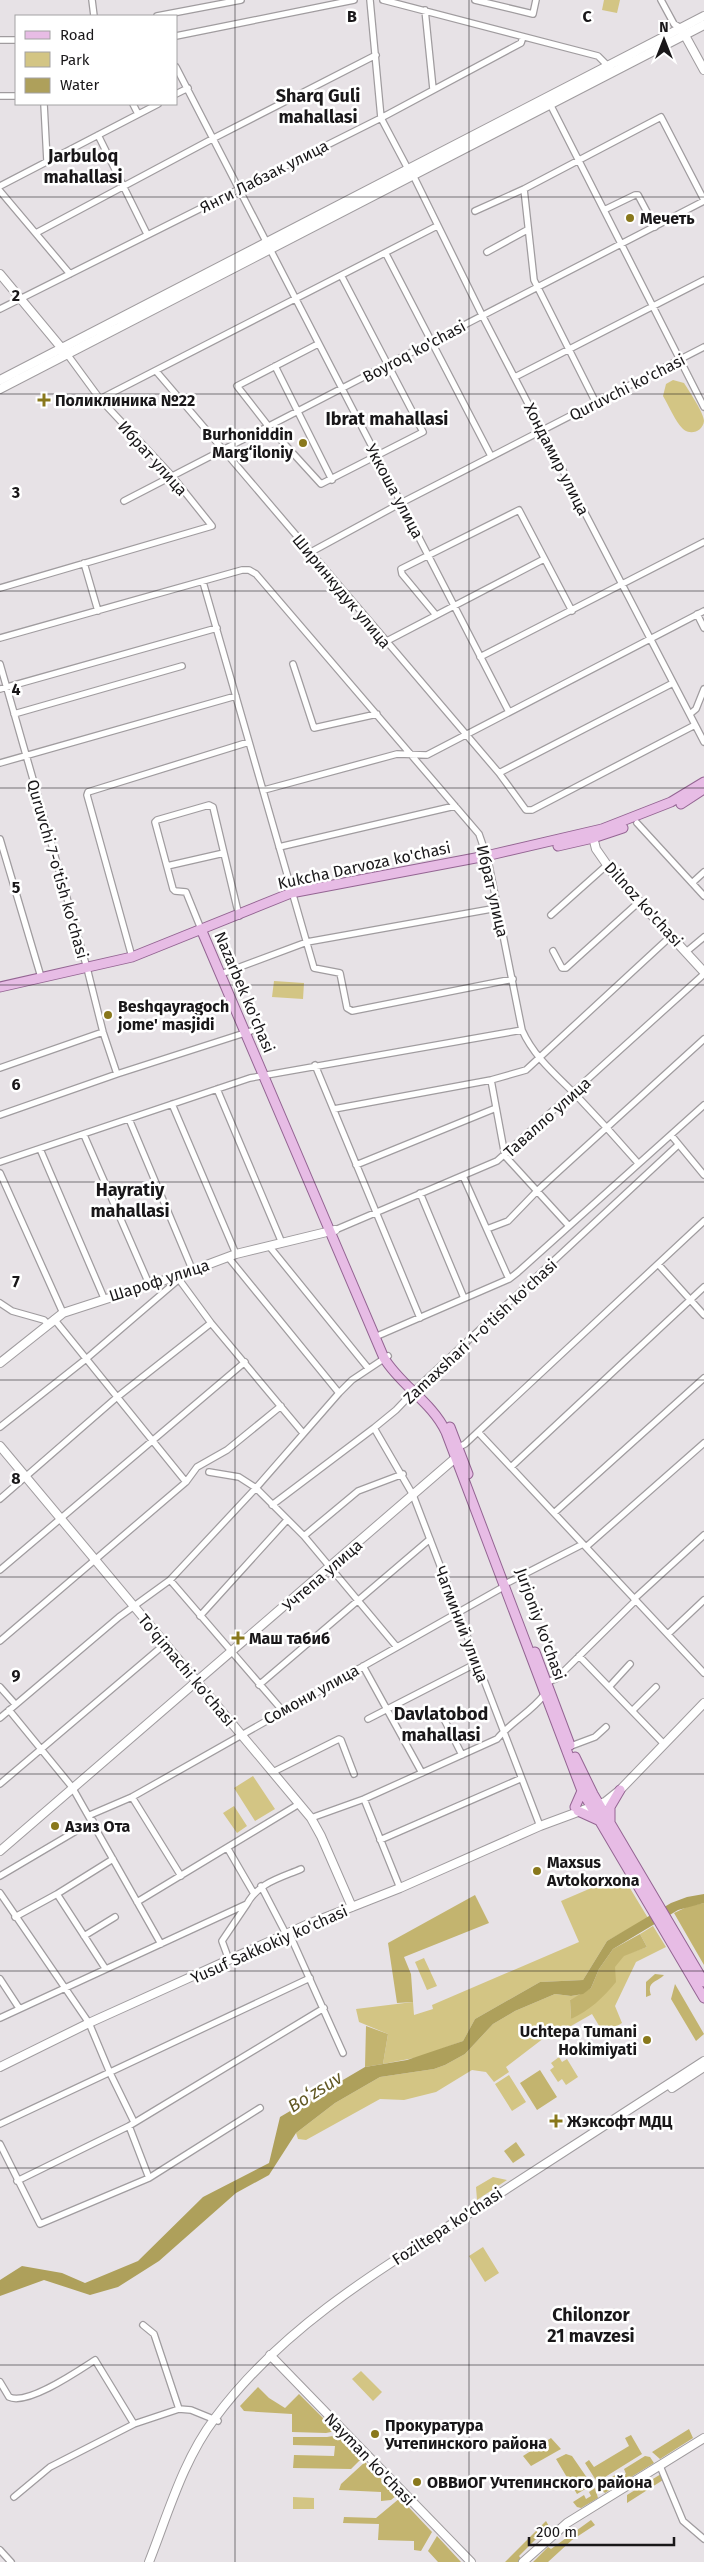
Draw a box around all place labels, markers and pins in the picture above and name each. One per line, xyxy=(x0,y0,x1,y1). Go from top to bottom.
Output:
place label: Мечеть xyxy=(640,209,695,228)
marker: Мечеть xyxy=(624,212,636,224)
place label: Поликлиника №22 xyxy=(55,391,195,410)
marker: Поликлиника №22 xyxy=(37,393,51,407)
place label: Burhoniddin Marg‘iloniy xyxy=(202,425,294,462)
marker: Burhoniddin Marg‘iloniy xyxy=(297,437,309,449)
place label: Beshqayragoch jome' masjidi xyxy=(117,997,229,1034)
marker: Beshqayragoch jome' masjidi xyxy=(102,1009,114,1021)
place label: Маш табиб xyxy=(249,1629,330,1648)
marker: Маш табиб xyxy=(231,1631,245,1645)
place label: Азиз Ота xyxy=(64,1817,131,1836)
marker: Азиз Ота xyxy=(49,1820,61,1832)
place label: Maxsus Avtokorxona xyxy=(546,1853,640,1890)
marker: Maxsus Avtokorxona xyxy=(531,1865,543,1877)
place label: Uchtepa Tumani Hokimiyati xyxy=(520,2022,637,2059)
marker: Uchtepa Tumani Hokimiyati xyxy=(641,2034,653,2046)
place label: Жэксофт МДЦ xyxy=(566,2112,673,2131)
marker: Жэксофт МДЦ xyxy=(549,2114,563,2128)
place label: Прокуратура Учтепинского района xyxy=(384,2416,547,2453)
marker: Прокуратура Учтепинского района xyxy=(369,2428,381,2440)
place label: ОВВиОГ Учтепинского района xyxy=(427,2473,653,2492)
marker: ОВВиОГ Учтепинского района xyxy=(411,2476,423,2488)

